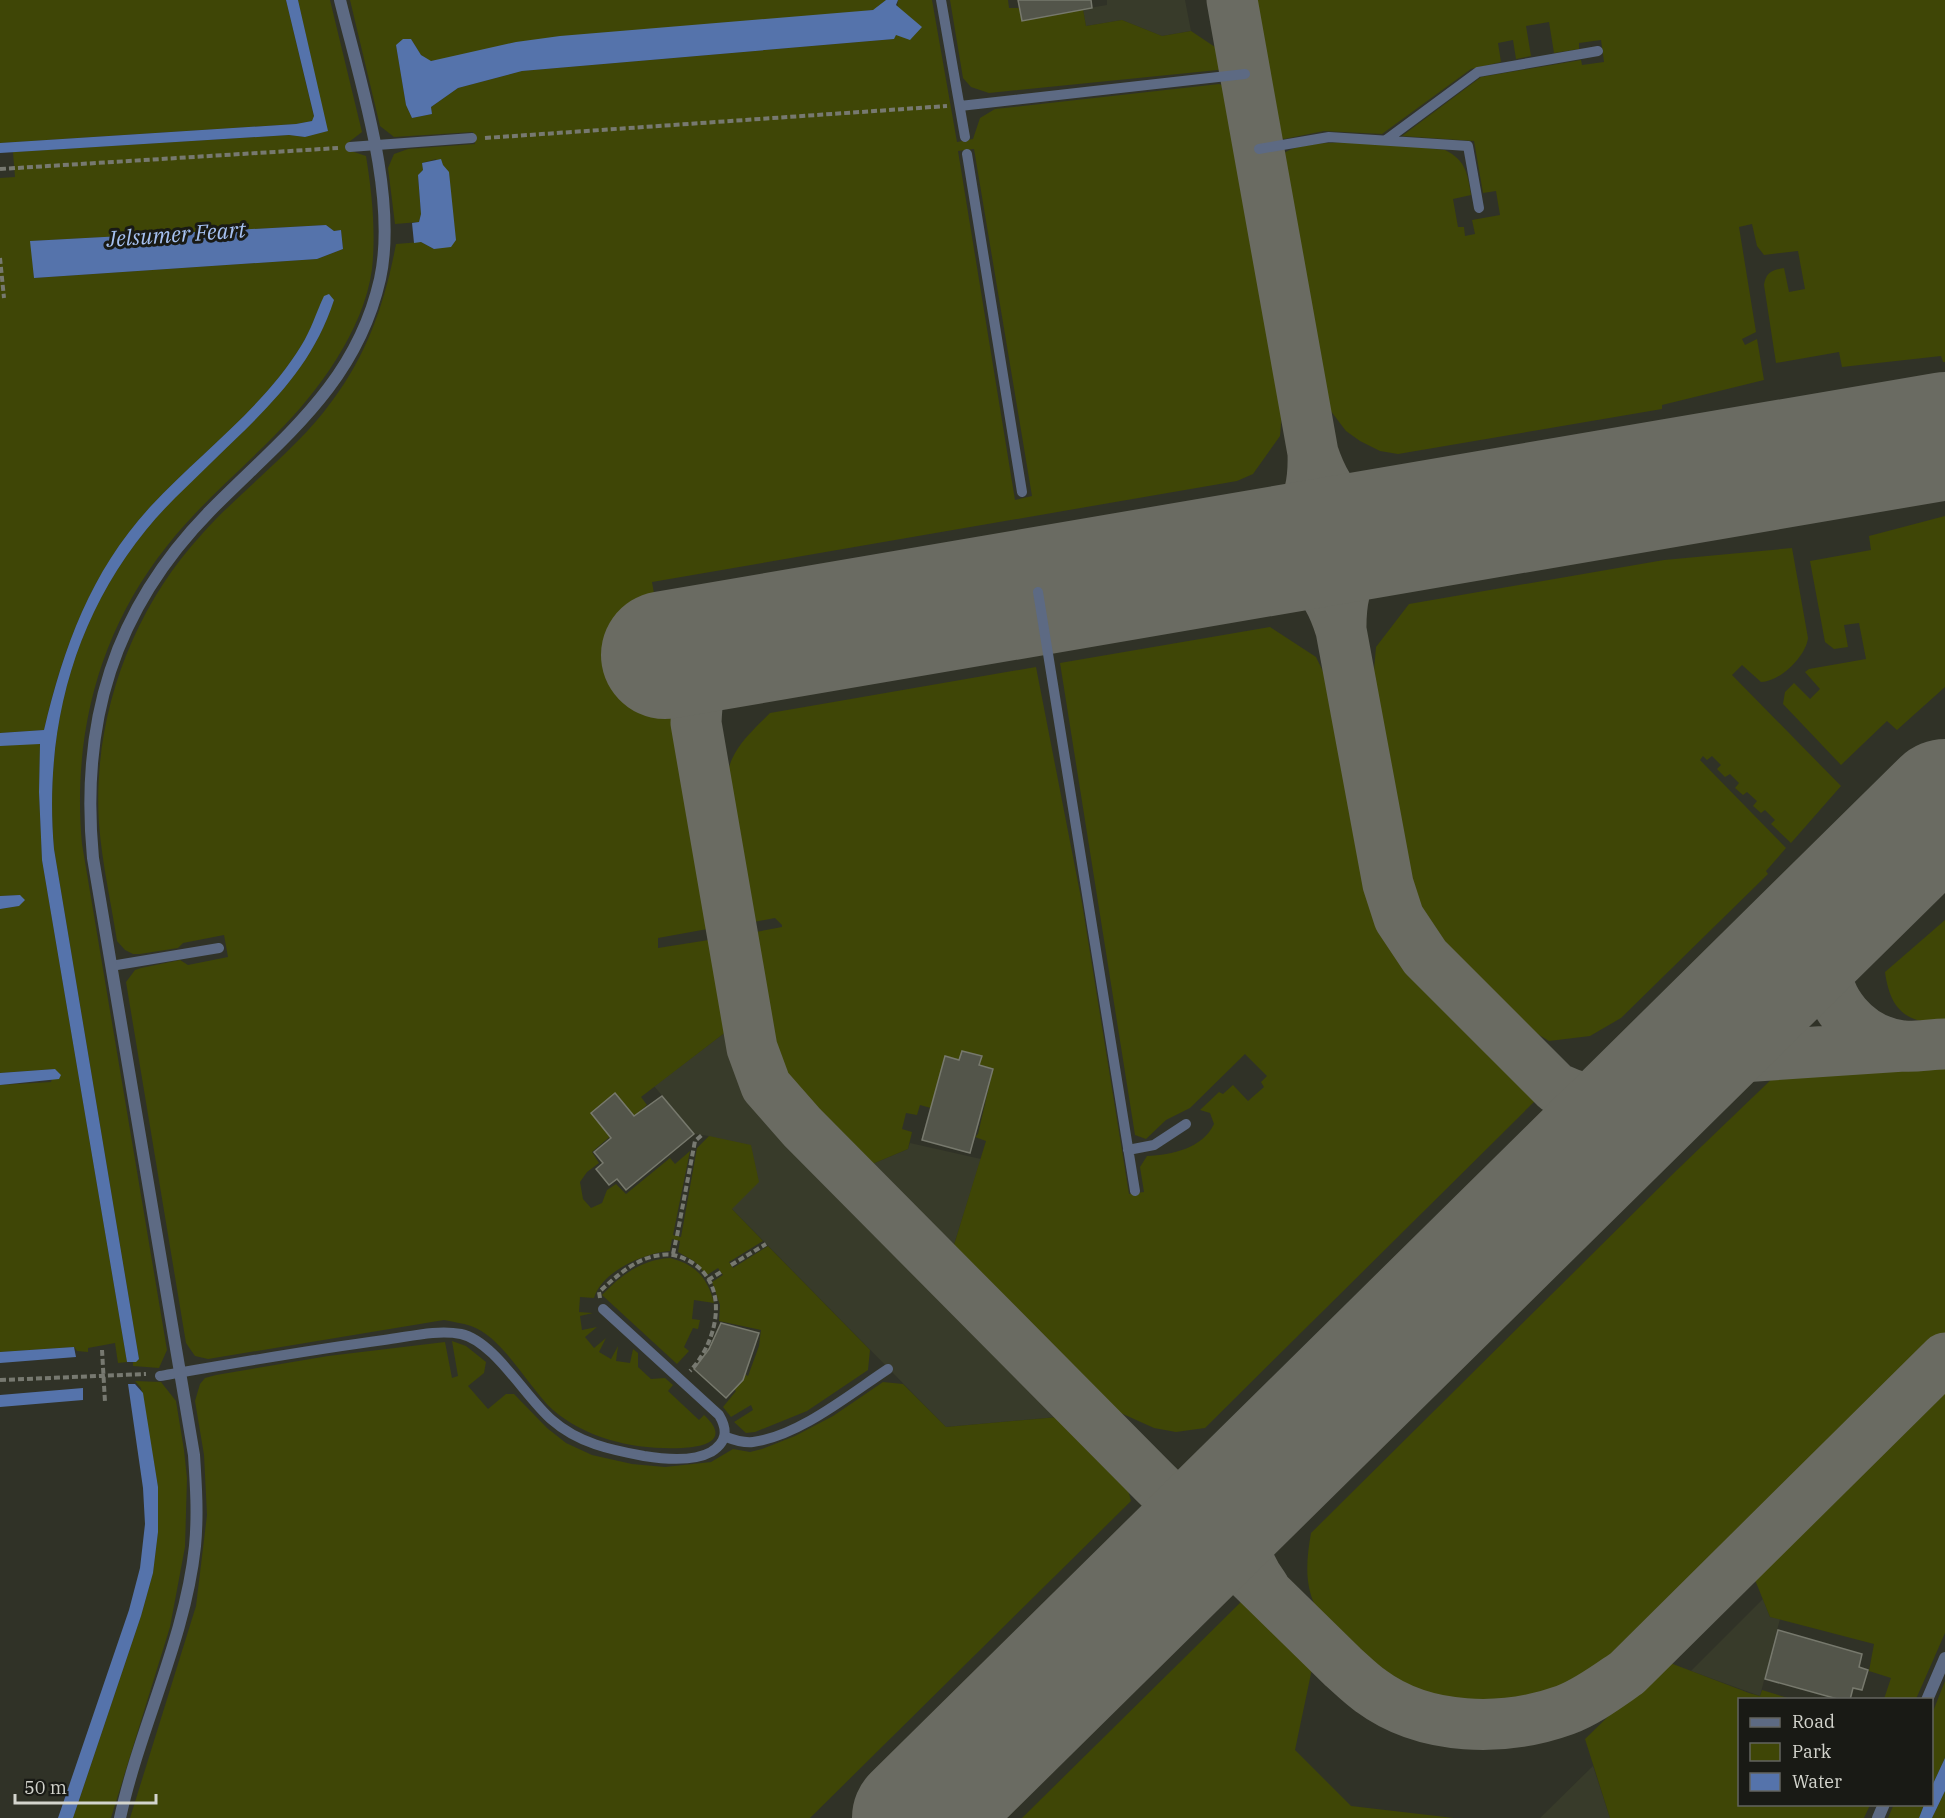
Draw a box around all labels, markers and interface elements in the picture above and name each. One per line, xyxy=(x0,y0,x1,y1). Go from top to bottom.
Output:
water label: Jelsumer Feart xyxy=(104,214,248,253)
legend xyxy=(1738,1698,1933,1806)
text: Road xyxy=(1792,1710,1835,1733)
text: Park xyxy=(1792,1740,1832,1763)
scale bar xyxy=(15,1767,156,1805)
text: Water xyxy=(1792,1770,1842,1793)
text: 50 m xyxy=(24,1776,67,1799)

